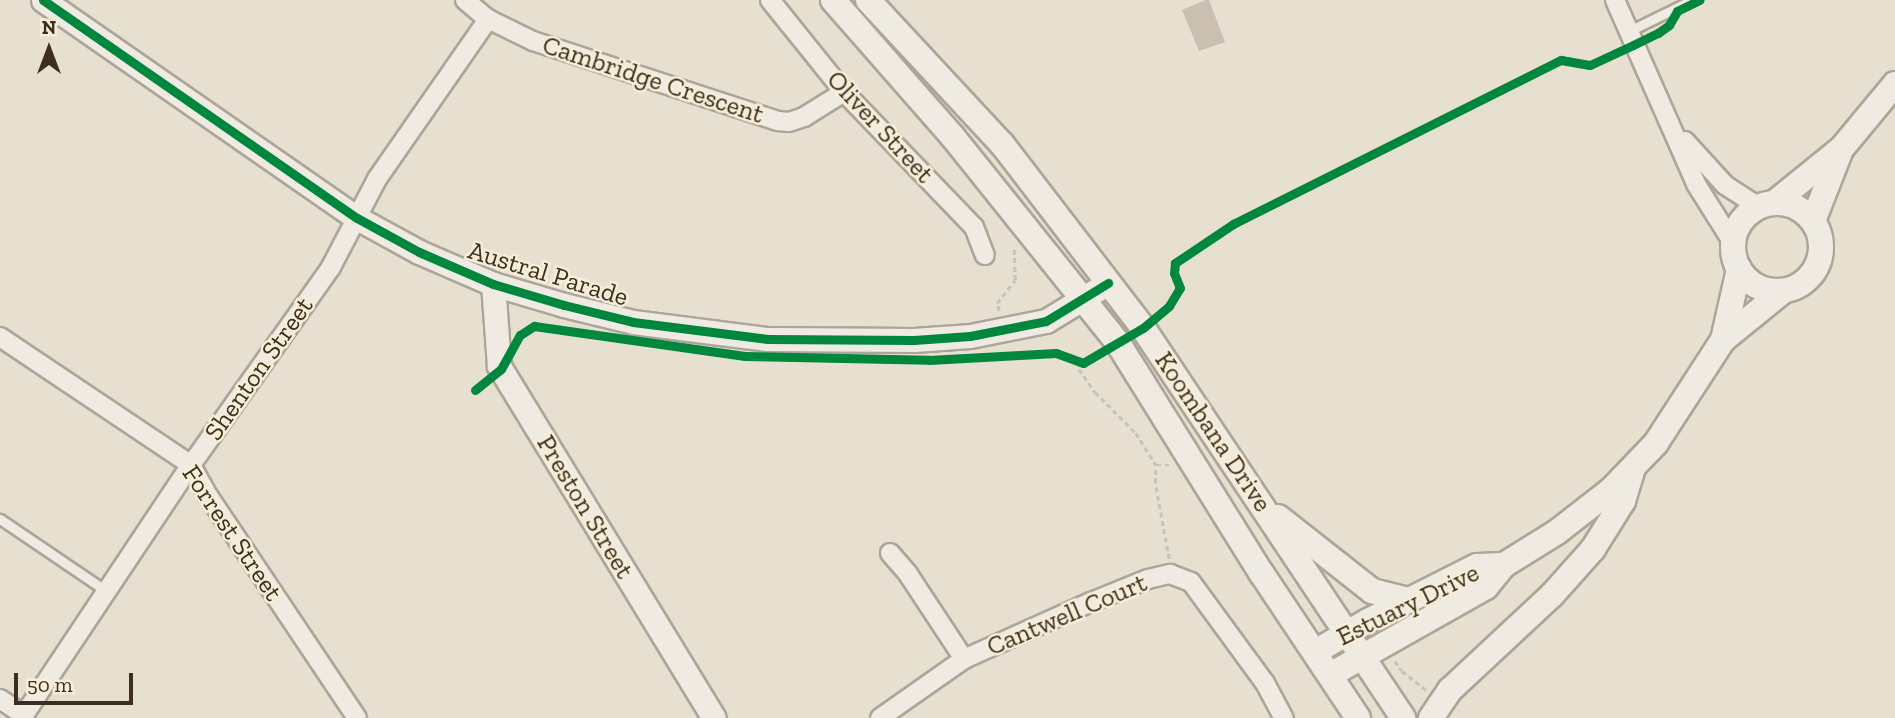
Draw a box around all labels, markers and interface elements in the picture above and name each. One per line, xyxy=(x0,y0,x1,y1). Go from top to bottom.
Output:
north arrow xyxy=(14,14,84,84)
text: N xyxy=(42,16,56,39)
street label: Cambridge Crescent xyxy=(539,30,767,130)
street label: Oliver Street xyxy=(820,64,940,190)
street label: Austral Parade xyxy=(464,235,632,313)
street label: Shenton Street xyxy=(198,291,320,447)
street label: Koombana Drive xyxy=(1148,346,1278,518)
street label: Preston Street xyxy=(530,430,640,584)
street label: Forrest Street xyxy=(175,459,289,607)
street label: Estuary Drive xyxy=(1332,557,1484,653)
street label: Cantwell Court xyxy=(982,567,1152,663)
scale bar xyxy=(18,658,136,702)
text: 50 m xyxy=(27,672,73,697)

